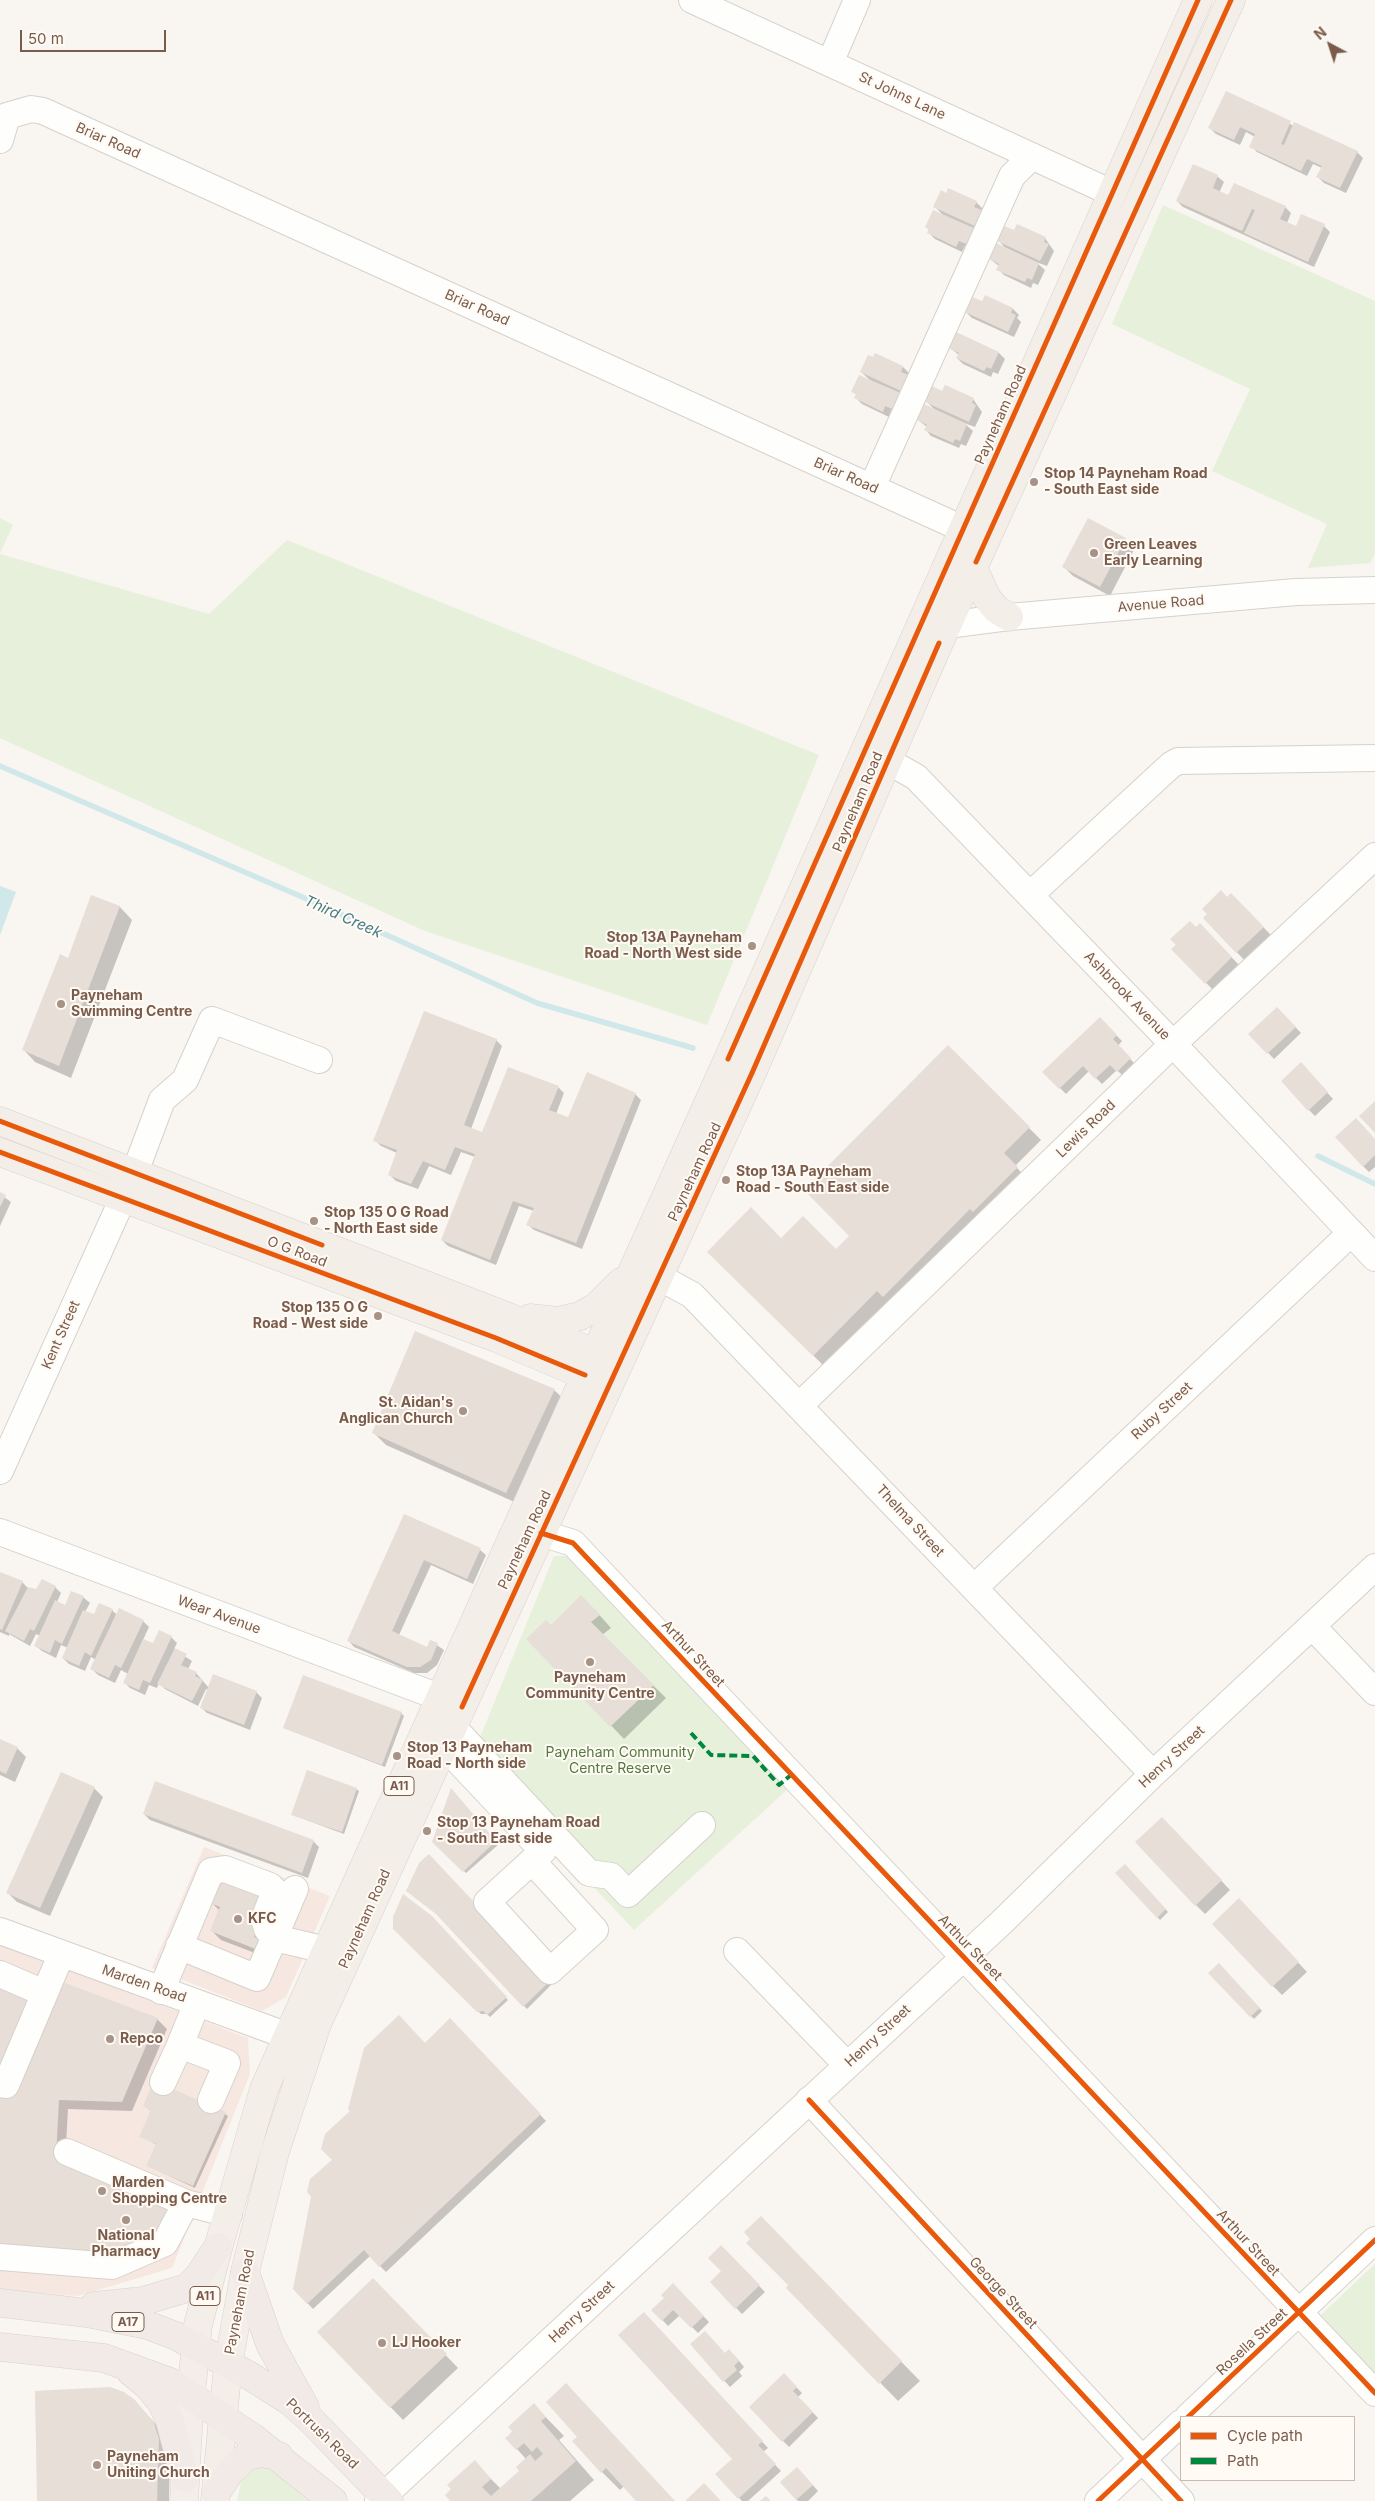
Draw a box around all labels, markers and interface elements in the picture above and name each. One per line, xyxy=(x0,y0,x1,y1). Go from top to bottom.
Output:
scale bar xyxy=(22,20,169,52)
north arrow xyxy=(1305,20,1355,70)
text: N xyxy=(1310,23,1330,43)
text: 50 m xyxy=(28,29,64,48)
street label: St Johns Lane xyxy=(856,69,948,123)
street label: Briar Road xyxy=(73,119,143,163)
street label: Briar Road xyxy=(442,286,512,330)
street label: Payneham Road xyxy=(972,363,1030,467)
street label: Briar Road xyxy=(811,454,881,498)
place label: Stop 14 Payneham Road - South East side xyxy=(1044,466,1208,498)
marker: Stop 14 Payneham Road - South East side xyxy=(1028,476,1040,488)
place label: Green Leaves Early Learning xyxy=(1104,537,1203,570)
marker: Green Leaves Early Learning xyxy=(1088,547,1100,559)
street label: Avenue Road xyxy=(1117,592,1205,616)
street label: Payneham Road xyxy=(829,749,887,855)
water label: Third Creek xyxy=(301,892,385,942)
place label: Stop 13A Payneham Road - North West side xyxy=(584,930,742,962)
marker: Stop 13A Payneham Road - North West side xyxy=(746,940,758,952)
street label: Ashbrook Avenue xyxy=(1080,948,1174,1044)
place label: Payneham Swimming Centre xyxy=(71,988,192,1020)
marker: Payneham Swimming Centre xyxy=(55,998,67,1010)
street label: Lewis Road xyxy=(1053,1097,1119,1161)
street label: Payneham Road xyxy=(665,1120,725,1224)
place label: Stop 13A Payneham Road - South East side xyxy=(736,1164,889,1196)
marker: Stop 13A Payneham Road - South East side xyxy=(720,1174,732,1186)
place label: Stop 135 O G Road - North East side xyxy=(324,1205,449,1238)
marker: Stop 135 O G Road - North East side xyxy=(308,1215,320,1227)
street label: O G Road xyxy=(265,1233,329,1271)
street label: Kent Street xyxy=(38,1298,84,1372)
place label: Stop 135 O G Road - West side xyxy=(253,1300,368,1332)
marker: Stop 135 O G Road - West side xyxy=(372,1310,384,1322)
street label: Ruby Street xyxy=(1128,1379,1196,1443)
place label: St. Aidan's Anglican Church xyxy=(339,1395,453,1428)
marker: St. Aidan's Anglican Church xyxy=(457,1405,469,1417)
street label: Thelma Street xyxy=(872,1481,948,1561)
street label: Payneham Road xyxy=(495,1488,555,1592)
street label: Wear Avenue xyxy=(175,1592,263,1638)
street label: Arthur Street xyxy=(658,1617,728,1691)
marker: Payneham Community Centre xyxy=(584,1656,596,1668)
place label: Payneham Community Centre xyxy=(525,1670,655,1702)
street label: Henry Street xyxy=(1136,1722,1208,1792)
place label: Stop 13 Payneham Road - North side xyxy=(407,1740,532,1772)
park label: Payneham Community Centre Reserve xyxy=(545,1745,695,1778)
marker: Stop 13 Payneham Road - North side xyxy=(391,1750,403,1762)
road number: A11 xyxy=(384,1776,414,1795)
place label: Stop 13 Payneham Road - South East side xyxy=(437,1815,600,1848)
marker: Stop 13 Payneham Road - South East side xyxy=(421,1825,433,1837)
street label: Payneham Road xyxy=(336,1867,394,1971)
place label: KFC xyxy=(248,1911,277,1927)
street label: Arthur Street xyxy=(934,1912,1006,1984)
marker: KFC xyxy=(232,1913,244,1925)
street label: Marden Road xyxy=(100,1962,188,2006)
street label: Henry Street xyxy=(842,2001,914,2071)
place label: Repco xyxy=(120,2031,163,2047)
marker: Repco xyxy=(104,2033,116,2045)
place label: Marden Shopping Centre xyxy=(112,2175,227,2208)
marker: Marden Shopping Centre xyxy=(96,2185,108,2197)
street label: Arthur Street xyxy=(1213,2206,1283,2280)
marker: National Pharmacy xyxy=(120,2214,132,2226)
place label: National Pharmacy xyxy=(91,2228,161,2260)
street label: Payneham Road xyxy=(222,2248,258,2356)
street label: George Street xyxy=(965,2254,1041,2332)
street label: Henry Street xyxy=(546,2277,618,2347)
road number: A11 xyxy=(190,2286,220,2306)
street label: Rosella Street xyxy=(1213,2305,1291,2379)
road number: A17 xyxy=(112,2312,144,2332)
place label: LJ Hooker xyxy=(392,2335,461,2351)
marker: LJ Hooker xyxy=(376,2337,388,2349)
street label: Portrush Road xyxy=(282,2395,362,2473)
legend xyxy=(1180,2416,1355,2481)
text: Cycle path xyxy=(1227,2426,1303,2445)
place label: Payneham Uniting Church xyxy=(107,2449,210,2482)
text: Path xyxy=(1227,2451,1259,2470)
marker: Payneham Uniting Church xyxy=(91,2459,103,2471)

